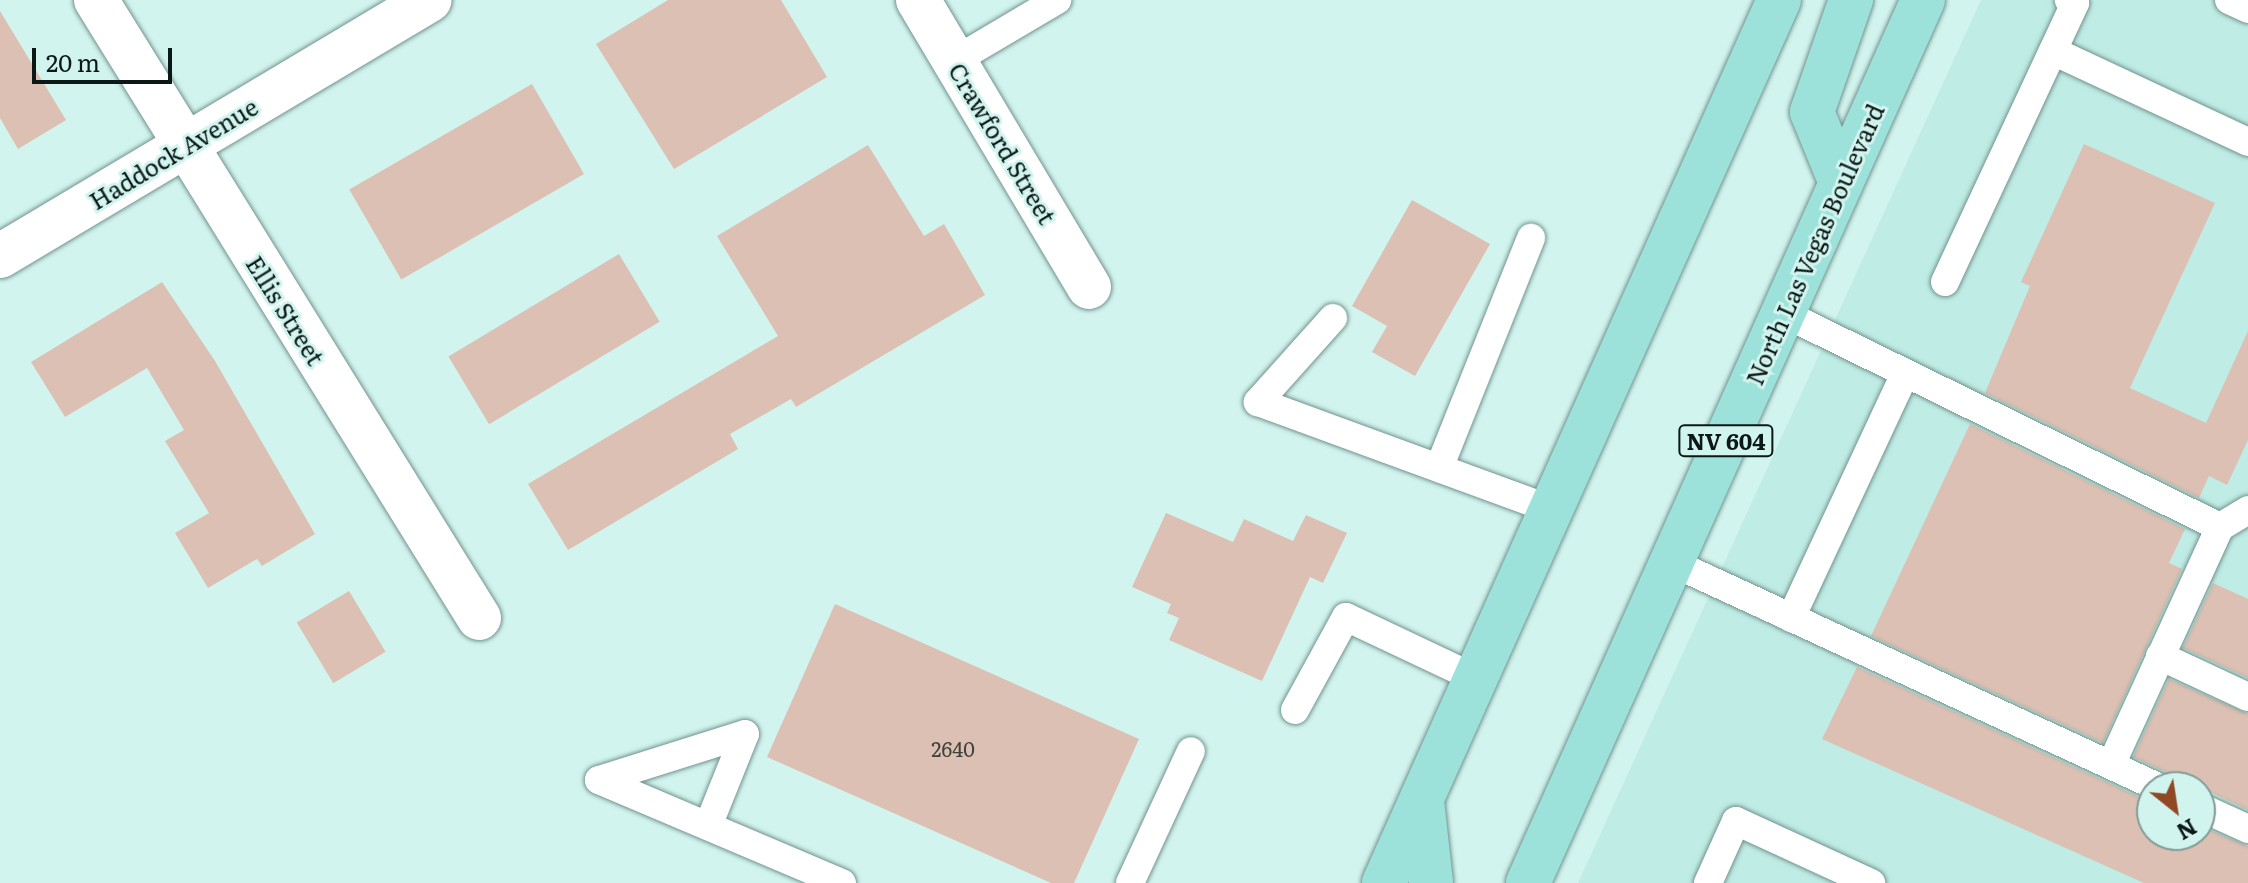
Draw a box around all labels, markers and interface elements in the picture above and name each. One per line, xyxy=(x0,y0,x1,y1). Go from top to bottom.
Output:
scale bar xyxy=(36,32,176,82)
text: 20 m xyxy=(46,44,100,79)
street label: Crawford Street xyxy=(944,57,1062,229)
street label: Haddock Avenue xyxy=(84,91,262,215)
street label: North Las Vegas Boulevard xyxy=(1739,99,1889,389)
street label: Ellis Street xyxy=(241,250,331,370)
road number: NV 604 xyxy=(1678,423,1774,459)
house number: 2640 xyxy=(931,736,975,760)
north arrow xyxy=(2136,771,2216,851)
text: N xyxy=(2171,812,2203,849)

